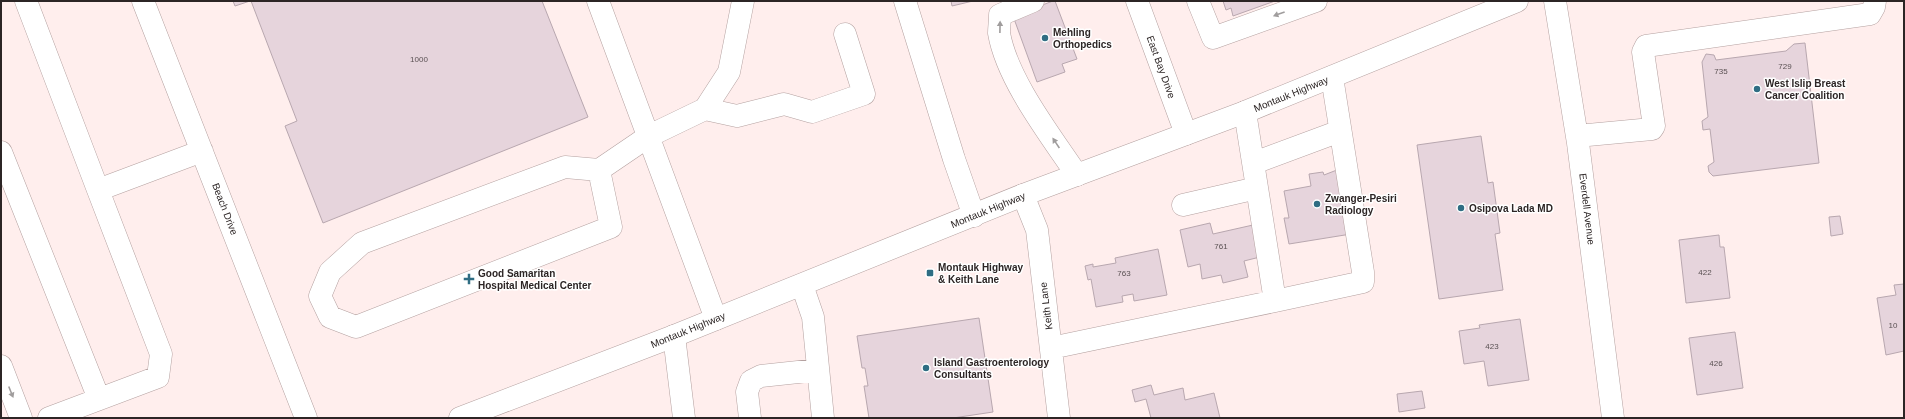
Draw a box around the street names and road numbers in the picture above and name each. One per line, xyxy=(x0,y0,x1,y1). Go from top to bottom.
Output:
street label: East Bay Drive xyxy=(1145,34,1178,100)
street label: Montauk Highway xyxy=(1252,74,1330,114)
street label: Everdell Avenue xyxy=(1577,173,1597,246)
street label: Beach Drive xyxy=(210,182,240,237)
street label: Montauk Highway xyxy=(949,190,1027,230)
street label: Keith Lane xyxy=(1038,281,1054,330)
street label: Montauk Highway xyxy=(649,310,727,350)

